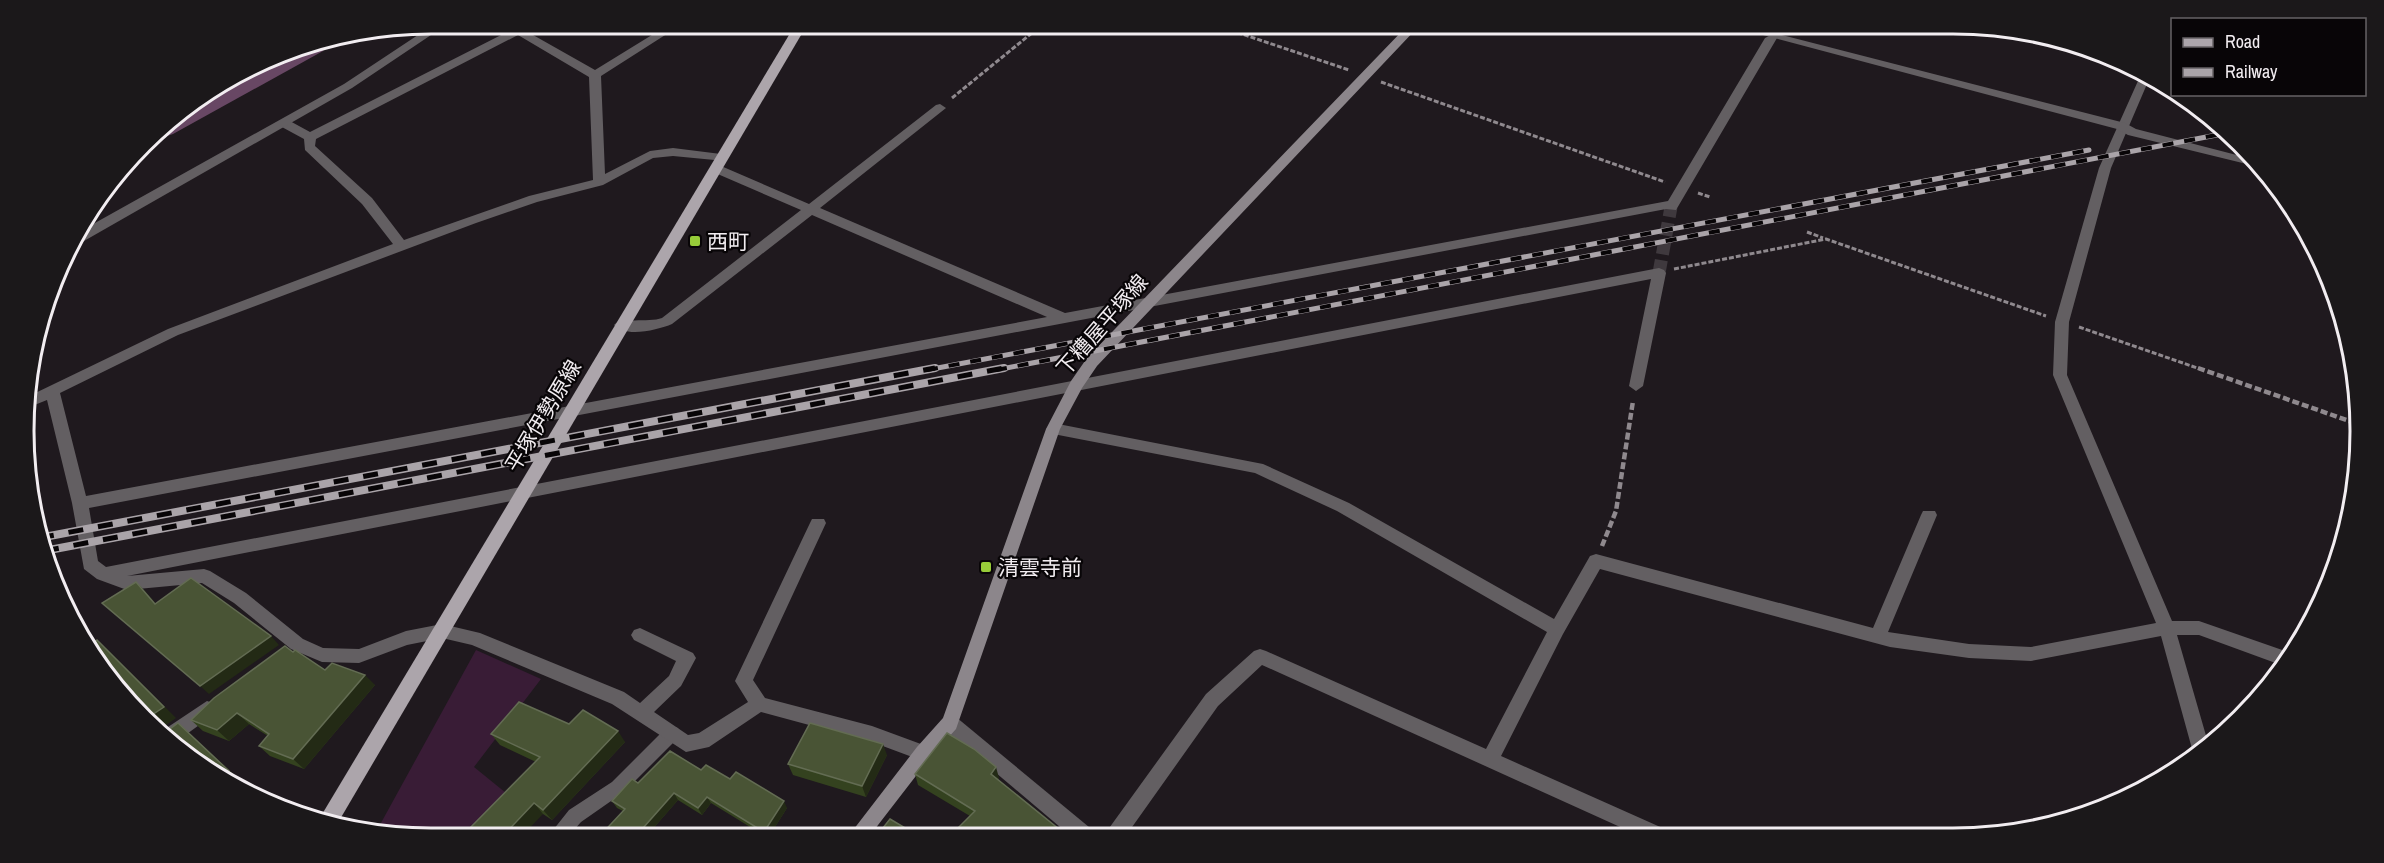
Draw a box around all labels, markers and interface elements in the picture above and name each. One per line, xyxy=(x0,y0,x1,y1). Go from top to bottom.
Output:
legend xyxy=(2171,18,2366,96)
text: Road xyxy=(2225,29,2260,54)
text: Railway xyxy=(2225,59,2278,84)
place label: 西町 xyxy=(707,227,749,256)
marker: 西町 xyxy=(688,234,702,248)
street label: 下糟屋平塚線 xyxy=(1050,268,1154,382)
street label: 平塚伊勢原線 xyxy=(498,355,588,477)
place label: 清雲寺前 xyxy=(998,553,1082,582)
marker: 清雲寺前 xyxy=(979,560,993,574)

